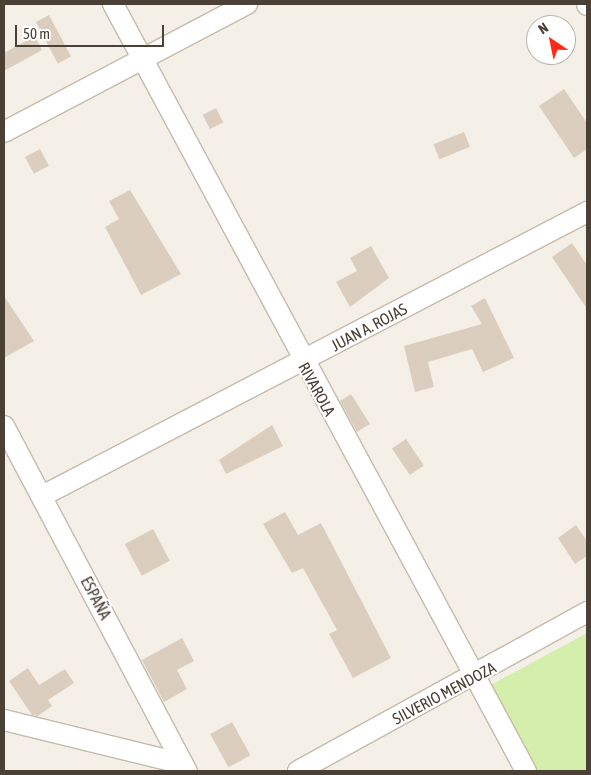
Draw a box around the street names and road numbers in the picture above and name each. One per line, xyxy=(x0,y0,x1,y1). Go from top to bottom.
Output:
street label: JUAN A. ROJAS xyxy=(328,299,410,355)
street label: RIVAROLA xyxy=(294,359,340,419)
street label: ESPAÑA xyxy=(77,573,115,623)
street label: SILVERIO MENDOZA xyxy=(389,658,499,728)

